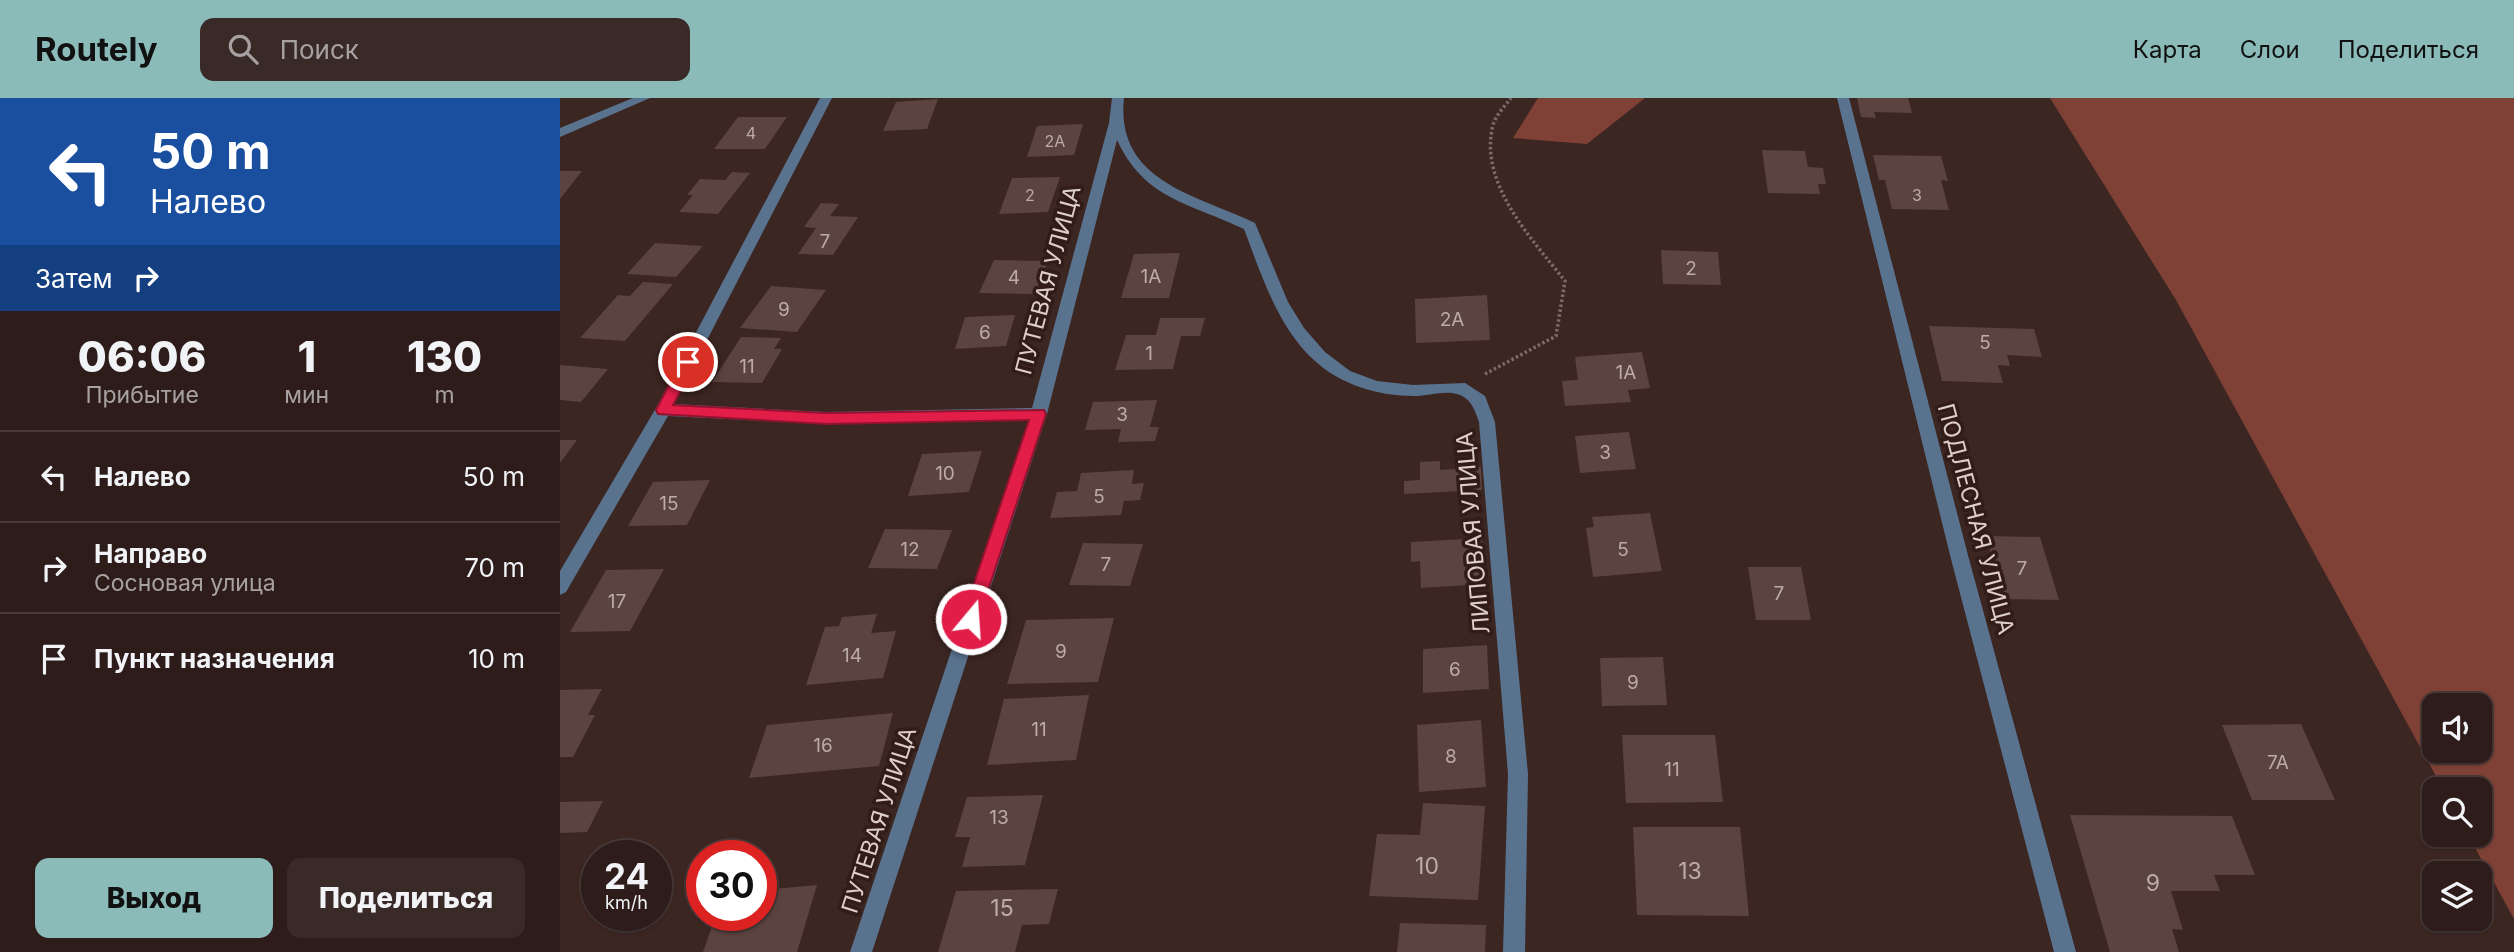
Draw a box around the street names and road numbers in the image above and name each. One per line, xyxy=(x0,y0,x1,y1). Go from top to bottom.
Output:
street label: ПУТЕВАЯ УЛИЦА xyxy=(1009,182,1087,377)
street label: ПОДЛЕСНАЯ УЛИЦА xyxy=(1932,401,2020,637)
street label: ЛИПОВАЯ УЛИЦА xyxy=(1450,431,1496,635)
street label: ПУТЕВАЯ УЛИЦА xyxy=(836,723,922,917)

